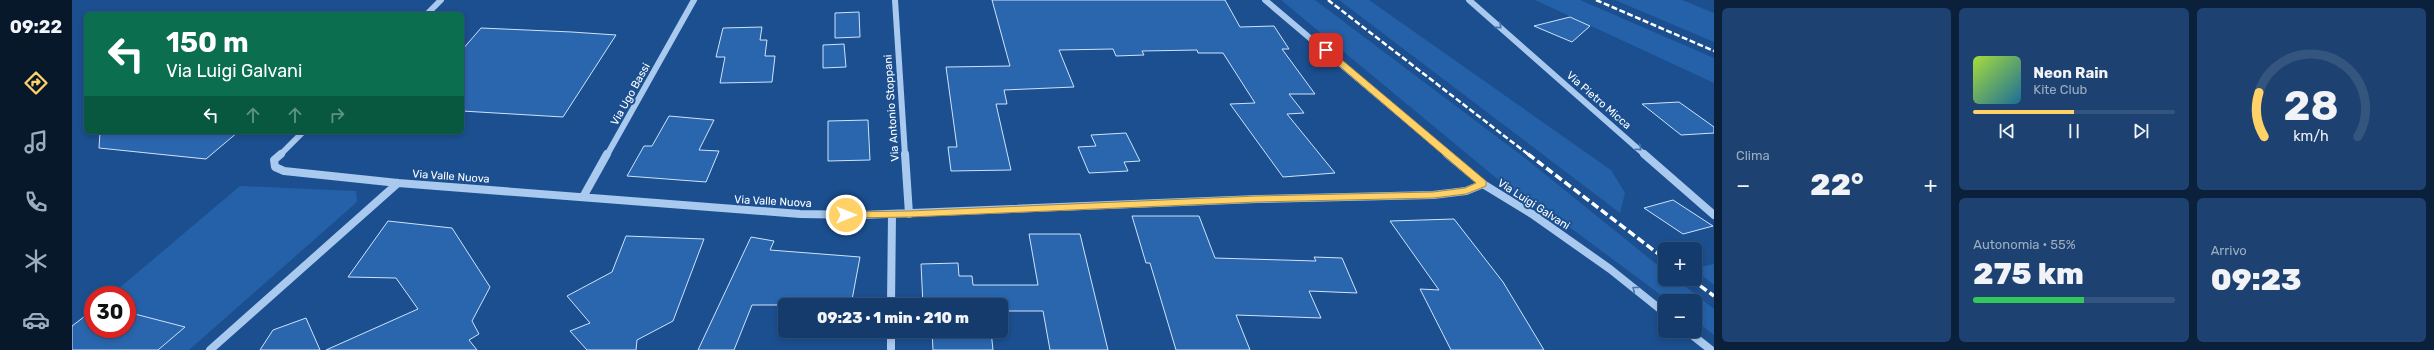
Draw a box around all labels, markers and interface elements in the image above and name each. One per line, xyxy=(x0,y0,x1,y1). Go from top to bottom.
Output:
text: 09:22 xyxy=(10,16,62,38)
one-way arrow xyxy=(1494,21,1501,28)
text: 150 m xyxy=(166,26,249,59)
icon: left xyxy=(100,28,152,80)
pin xyxy=(1309,33,1343,67)
icon: arrive xyxy=(1315,39,1337,61)
street label: Via Antonio Stoppani xyxy=(881,54,902,162)
text: Via Luigi Galvani xyxy=(166,60,302,82)
street label: Via Ugo Bassi xyxy=(608,61,653,128)
text: Neon Rain xyxy=(2033,64,2108,82)
icon: directions xyxy=(22,69,50,97)
street label: Via Pietro Micca xyxy=(1564,69,1634,132)
text: 28 xyxy=(2284,81,2339,130)
text: Kite Club xyxy=(2033,82,2087,97)
icon: left xyxy=(200,104,222,126)
icon: ahead xyxy=(242,104,264,126)
icon: ahead xyxy=(284,104,306,126)
icon: right xyxy=(326,104,348,126)
icon: previous xyxy=(1996,120,2018,142)
icon: pause xyxy=(2063,120,2085,142)
icon: next xyxy=(2130,120,2152,142)
icon: music xyxy=(22,128,50,156)
text: km/h xyxy=(2293,128,2329,145)
one-way arrow xyxy=(1634,143,1641,150)
text: Clima xyxy=(1736,148,1770,163)
street label: Via Valle Nuova xyxy=(412,167,490,186)
text: 22° xyxy=(1810,167,1864,203)
text: − xyxy=(1736,172,1750,199)
text: + xyxy=(1924,172,1937,199)
street label: Via Luigi Galvani xyxy=(1495,176,1572,233)
icon: phone xyxy=(22,188,50,216)
street label: Via Valle Nuova xyxy=(734,193,812,210)
position arrow xyxy=(825,194,867,236)
text: Autonomia · 55% xyxy=(1973,237,2076,252)
map controls xyxy=(1658,242,1702,338)
button: + xyxy=(1658,242,1702,286)
text: Arrivo xyxy=(2211,243,2247,258)
icon: climate xyxy=(22,247,50,275)
text: 275 km xyxy=(1973,256,2084,292)
text: 09:23 xyxy=(2211,262,2302,298)
speed limit sign: 30 xyxy=(84,286,136,338)
one-way arrow xyxy=(1632,287,1639,294)
button: − xyxy=(1658,294,1702,338)
icon: car xyxy=(22,306,50,334)
text: 09:23 · 1 min · 210 m xyxy=(817,309,969,327)

